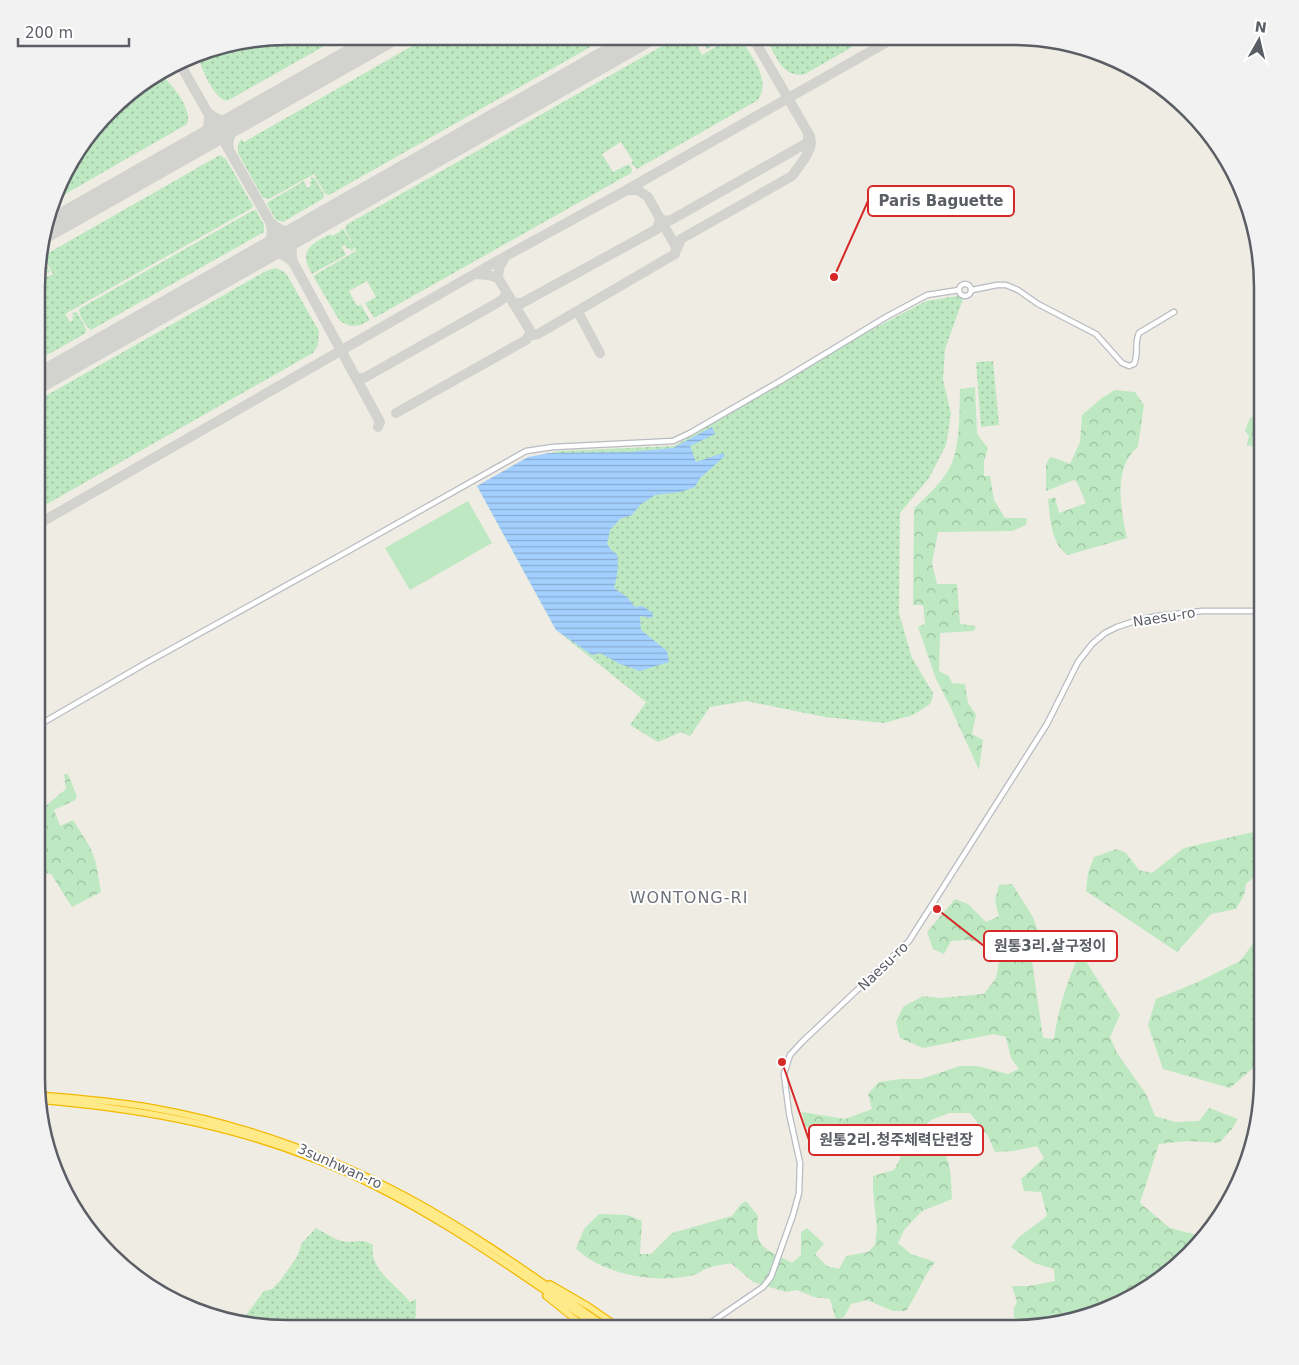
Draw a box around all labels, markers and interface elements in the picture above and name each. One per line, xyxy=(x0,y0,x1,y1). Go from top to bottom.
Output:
scale bar xyxy=(18,15,129,47)
north arrow xyxy=(1234,15,1284,65)
text: N xyxy=(1254,18,1268,36)
text: 200 m xyxy=(25,24,73,42)
callout: Paris Baguette xyxy=(868,186,1014,216)
text: Paris Baguette xyxy=(878,192,1004,210)
street label: Naesu-ro xyxy=(1132,604,1196,630)
district label: WONTONG-RI xyxy=(630,888,748,907)
callout: 원통3리.살구정이 xyxy=(984,931,1117,961)
text: 원통3리.살구정이 xyxy=(994,937,1106,955)
street label: Naesu-ro xyxy=(855,938,911,994)
callout: 원통2리.청주체력단련장 xyxy=(809,1125,983,1155)
text: 원통2리.청주체력단련장 xyxy=(819,1131,973,1149)
street label: 3sunhwan-ro xyxy=(295,1140,385,1192)

